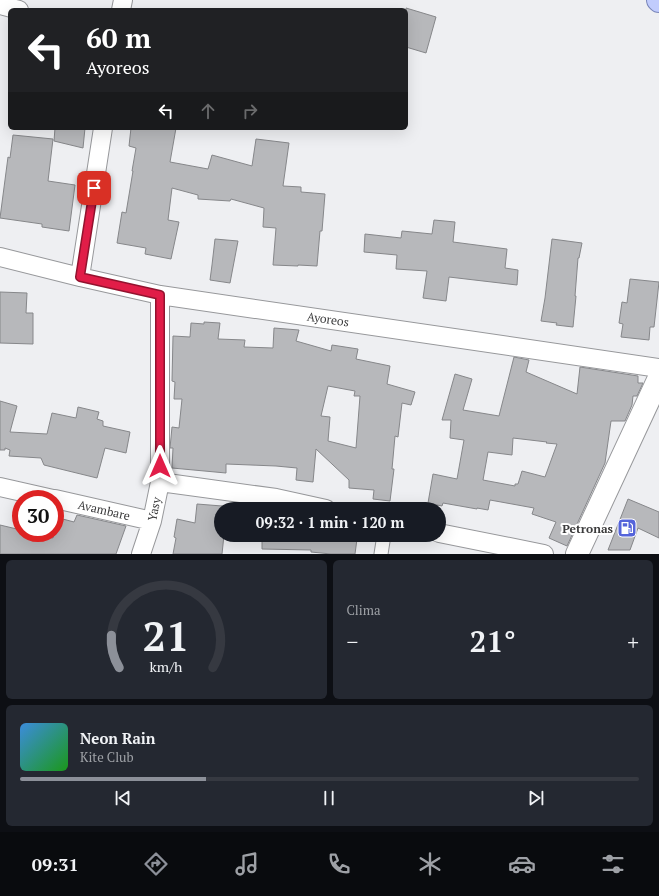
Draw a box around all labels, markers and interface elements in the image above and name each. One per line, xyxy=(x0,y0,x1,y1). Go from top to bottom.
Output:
text: 60 m xyxy=(86,19,151,56)
icon: left xyxy=(20,24,72,76)
text: Ayoreos xyxy=(86,55,149,79)
icon: left xyxy=(155,100,177,122)
icon: ahead xyxy=(197,100,219,122)
icon: right xyxy=(239,100,261,122)
pin xyxy=(77,171,111,205)
icon: arrive xyxy=(83,177,105,199)
street label: Ayoreos xyxy=(306,309,350,329)
position arrow xyxy=(139,445,181,487)
speed limit sign: 30 xyxy=(12,490,64,542)
street label: Yasy xyxy=(144,495,164,522)
street label: Avambare xyxy=(76,497,132,523)
text: 09:32 · 1 min · 120 m xyxy=(256,512,404,532)
fuel station icon: Petronas xyxy=(616,517,638,539)
place label: Petronas xyxy=(562,521,614,536)
text: Clima xyxy=(347,601,380,619)
text: 21 xyxy=(143,607,190,662)
text: 21° xyxy=(470,621,516,661)
text: − xyxy=(347,627,358,656)
text: + xyxy=(627,627,639,656)
text: km/h xyxy=(150,656,183,675)
text: Neon Rain xyxy=(80,728,156,748)
text: Kite Club xyxy=(80,748,134,766)
icon: previous xyxy=(112,787,134,809)
icon: pause xyxy=(318,787,340,809)
icon: next xyxy=(525,787,547,809)
icon: directions xyxy=(142,850,170,878)
icon: music xyxy=(233,850,261,878)
icon: phone xyxy=(325,850,353,878)
icon: climate xyxy=(416,850,444,878)
icon: car xyxy=(508,850,536,878)
icon: filters xyxy=(599,850,627,878)
text: 09:31 xyxy=(32,852,79,876)

